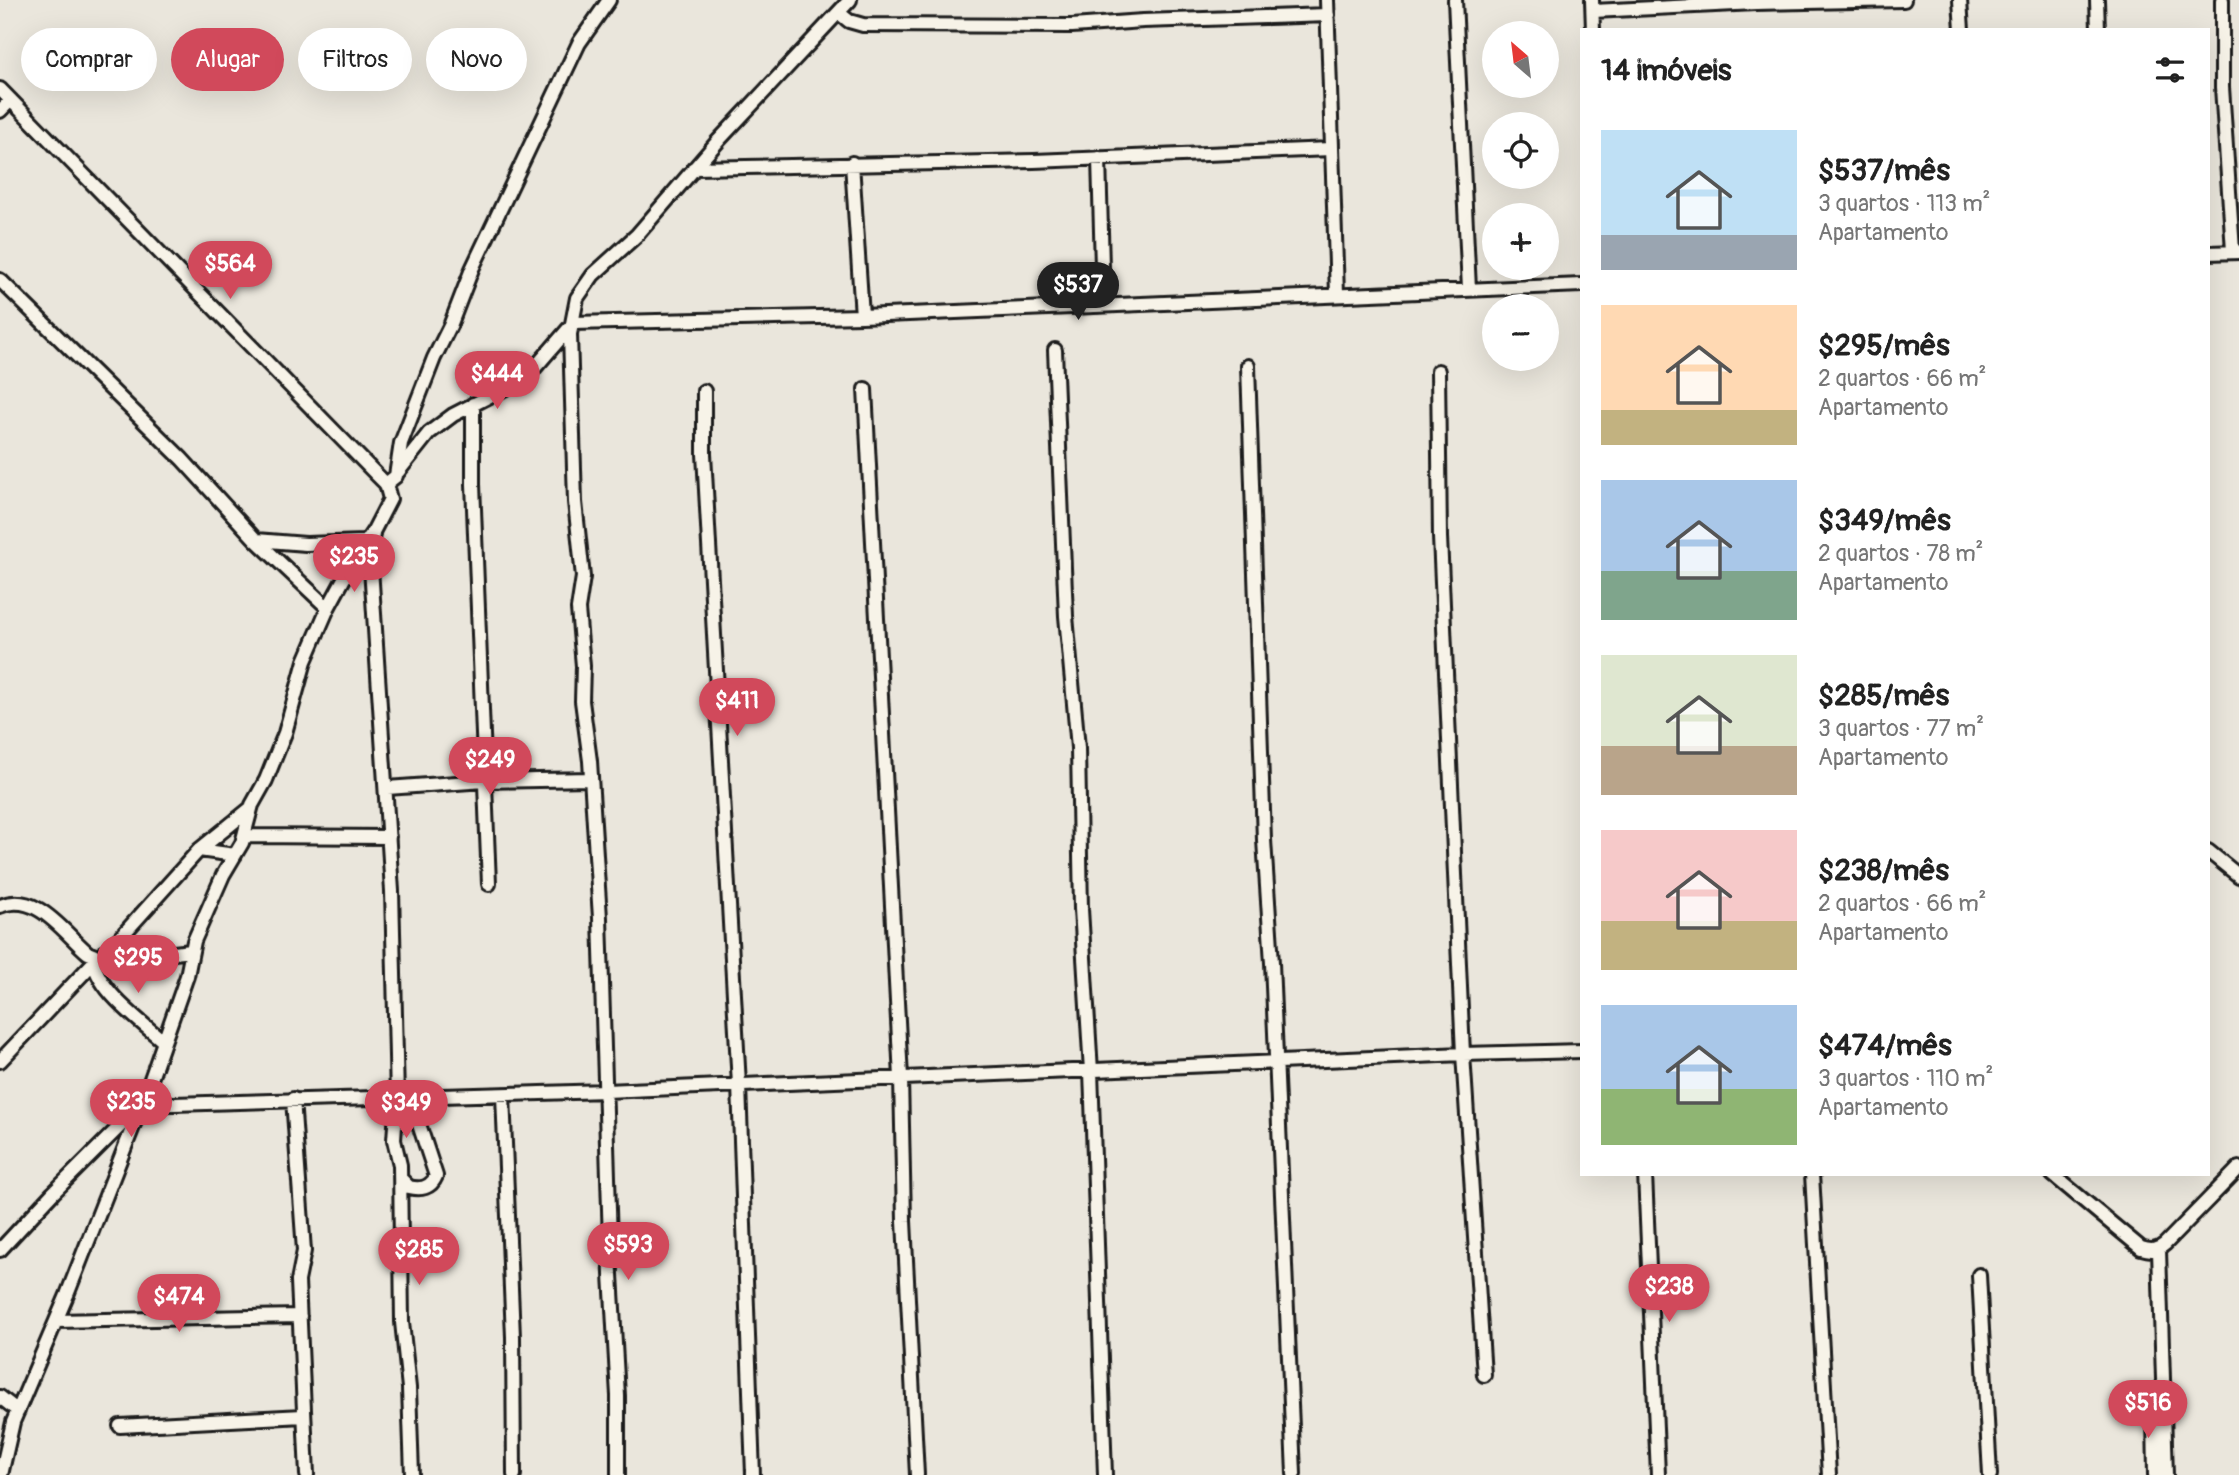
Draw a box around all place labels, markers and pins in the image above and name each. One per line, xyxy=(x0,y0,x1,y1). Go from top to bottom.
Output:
pin: $564 xyxy=(189,242,271,301)
pin: $537 xyxy=(1037,262,1119,322)
pin: $444 xyxy=(456,352,538,411)
pin: $235 xyxy=(313,534,395,594)
pin: $411 xyxy=(696,678,778,738)
pin: $249 xyxy=(449,738,531,797)
pin: $295 xyxy=(97,936,179,995)
pin: $235 xyxy=(90,1080,172,1139)
pin: $349 xyxy=(365,1080,447,1140)
pin: $593 xyxy=(587,1222,669,1282)
pin: $285 xyxy=(378,1228,460,1287)
pin: $238 xyxy=(1628,1264,1710,1324)
pin: $474 xyxy=(138,1274,220,1334)
pin: $516 xyxy=(2107,1380,2189,1440)

